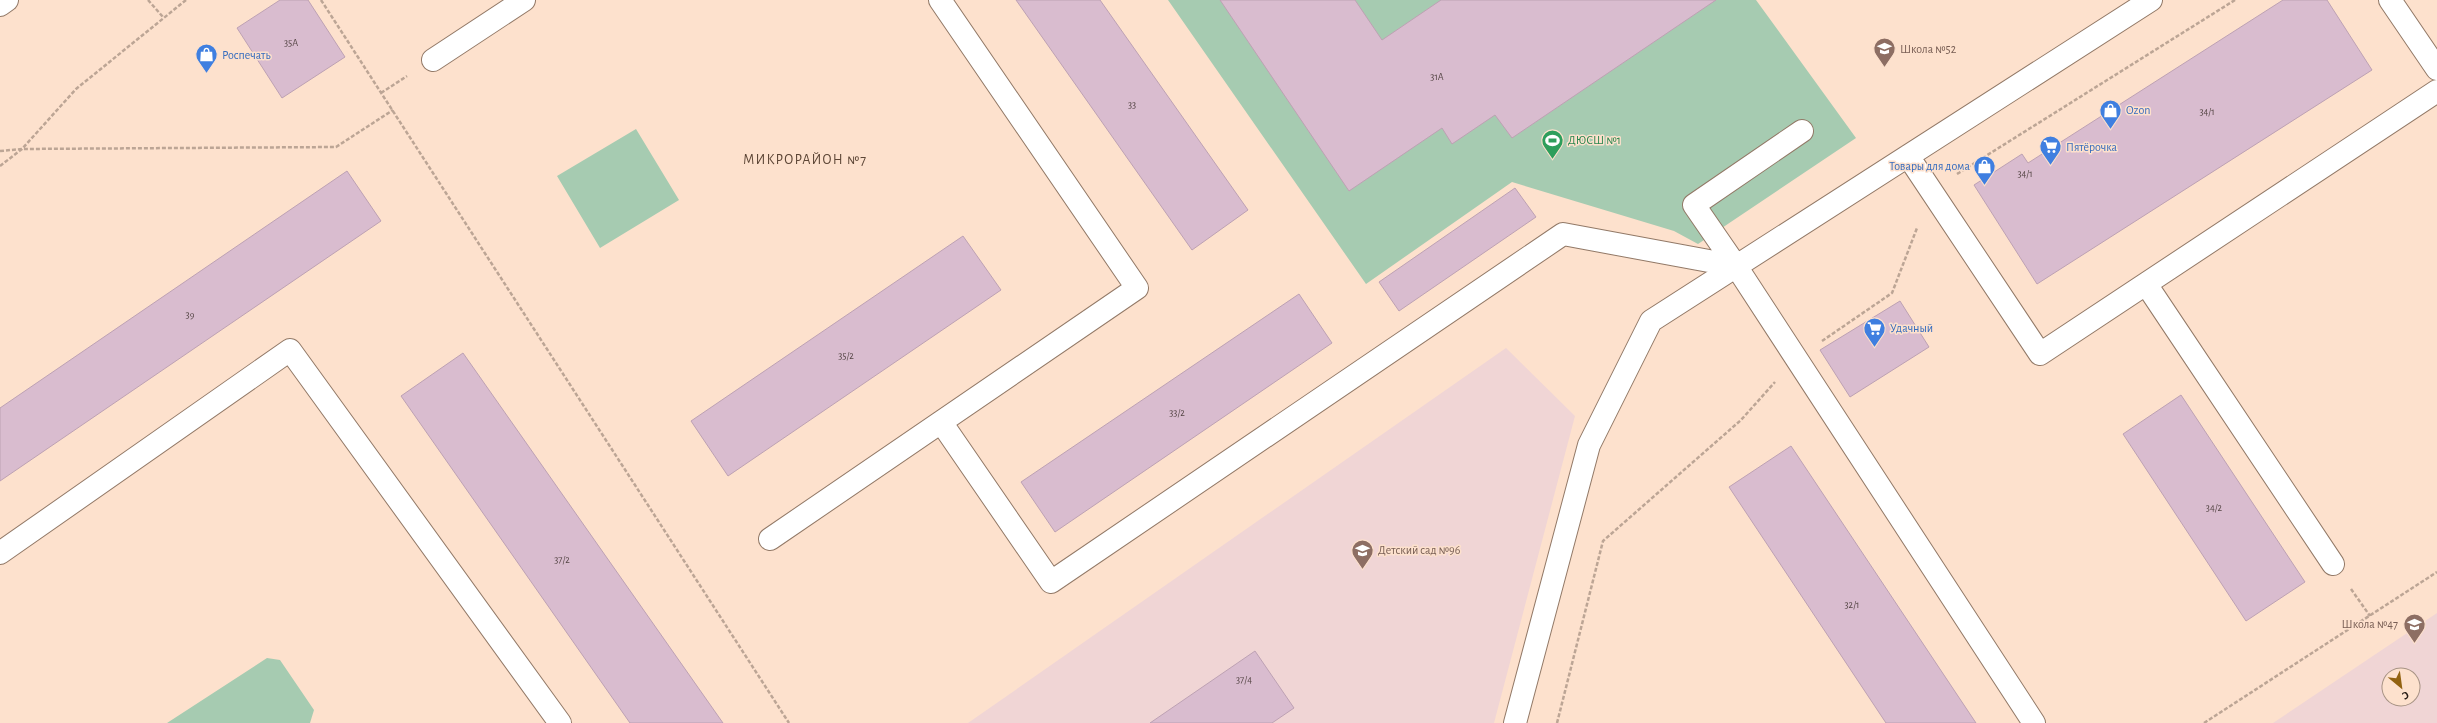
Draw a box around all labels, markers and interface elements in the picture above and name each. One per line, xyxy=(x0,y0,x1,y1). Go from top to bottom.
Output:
school or university icon: Школа №52 xyxy=(1872,36,1898,69)
house number: 35А xyxy=(284,38,298,48)
shop icon: Роспечать xyxy=(193,42,219,75)
place label: Школа №52 xyxy=(1900,43,1957,55)
place label: Роспечать xyxy=(222,49,271,61)
house number: 31А xyxy=(1430,72,1444,82)
shop icon: Ozon xyxy=(2098,97,2124,130)
house number: 33 xyxy=(1128,100,1136,110)
place label: Ozon xyxy=(2126,104,2150,116)
house number: 34/1 xyxy=(2199,107,2215,117)
sports icon: ДЮСШ №1 xyxy=(1539,127,1565,160)
place label: ДЮСШ №1 xyxy=(1568,134,1621,146)
supermarket icon: Пятёрочка xyxy=(2038,134,2064,167)
place label: Пятёрочка xyxy=(2066,141,2118,153)
district label: МИКРОРАЙОН №7 xyxy=(743,152,867,167)
shop icon: Товары для дома xyxy=(1972,153,1998,186)
place label: Товары для дома xyxy=(1889,160,1971,172)
house number: 34/1 xyxy=(2017,169,2033,179)
house number: 39 xyxy=(186,310,195,320)
supermarket icon: Удачный xyxy=(1861,315,1887,348)
place label: Удачный xyxy=(1890,322,1933,334)
house number: 35/2 xyxy=(838,351,854,361)
house number: 33/2 xyxy=(1169,408,1185,418)
house number: 34/2 xyxy=(2206,503,2223,513)
school or university icon: Детский сад №96 xyxy=(1349,537,1375,570)
place label: Детский сад №96 xyxy=(1378,544,1461,556)
house number: 37/2 xyxy=(554,555,570,565)
house number: 32/1 xyxy=(1845,600,1859,610)
school or university icon: Школа №47 xyxy=(2401,611,2427,644)
place label: Школа №47 xyxy=(2342,618,2398,630)
north arrow xyxy=(2381,667,2421,707)
house number: 37/4 xyxy=(1236,675,1252,685)
text: С xyxy=(2400,689,2411,702)

